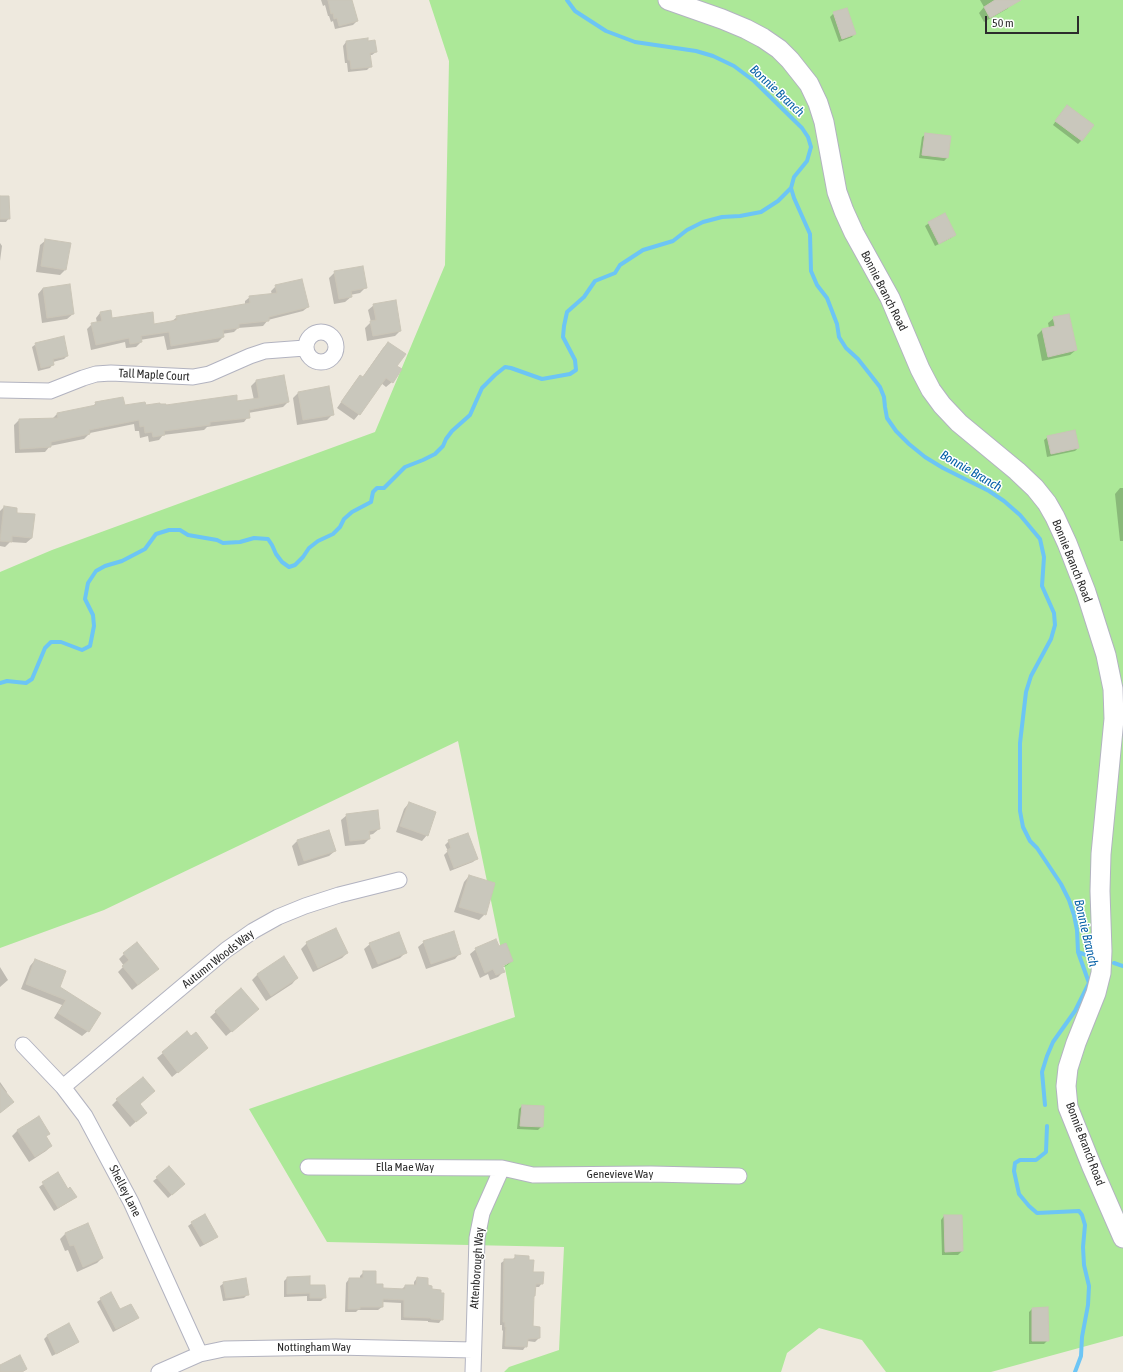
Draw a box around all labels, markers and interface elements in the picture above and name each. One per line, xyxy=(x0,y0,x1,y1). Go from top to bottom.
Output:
scale bar xyxy=(987,8,1081,34)
text: 50 m xyxy=(992,16,1014,30)
water label: Bonnie Branch xyxy=(747,62,807,120)
street label: Bonnie Branch Road xyxy=(858,249,910,333)
street label: Tall Maple Court xyxy=(118,366,190,384)
water label: Bonnie Branch xyxy=(937,447,1005,495)
street label: Bonnie Branch Road xyxy=(1049,517,1095,605)
water label: Bonnie Branch xyxy=(1071,898,1101,968)
street label: Autumn Woods Way xyxy=(179,927,257,991)
street label: Bonnie Branch Road xyxy=(1063,1100,1107,1188)
street label: Ella Mae Way xyxy=(376,1160,434,1174)
street label: Shelley Lane xyxy=(106,1163,144,1219)
street label: Genevieve Way xyxy=(587,1167,653,1181)
street label: Attenborough Way xyxy=(467,1227,487,1309)
street label: Nottingham Way xyxy=(277,1340,351,1354)

